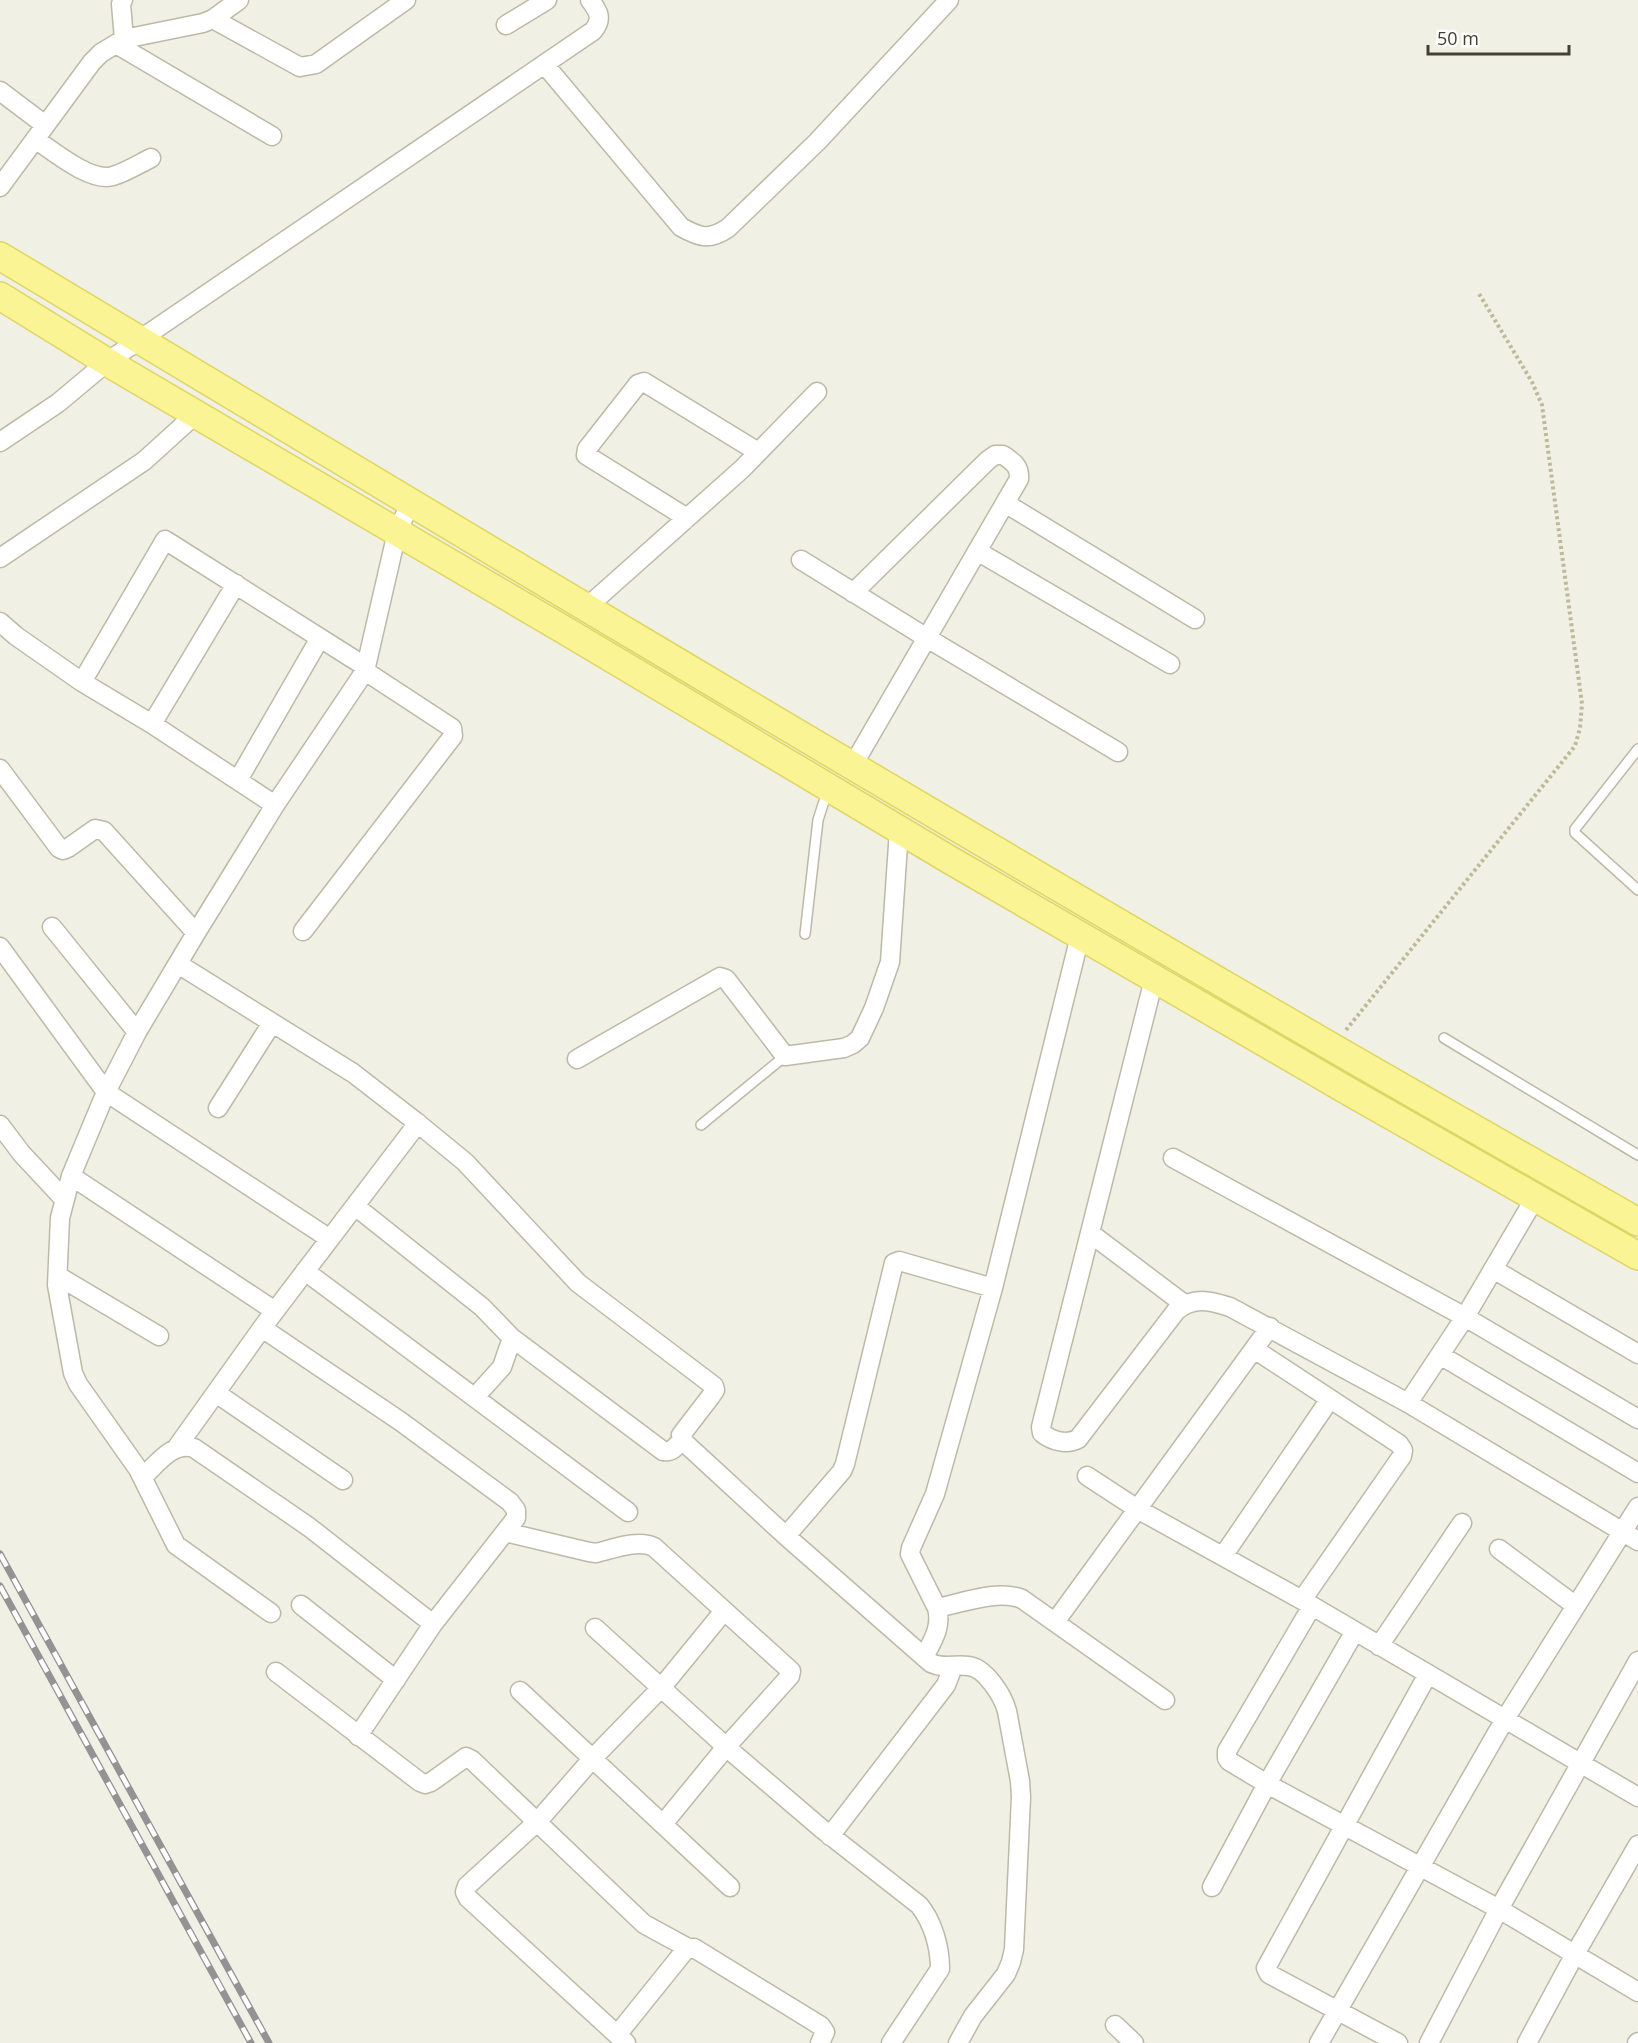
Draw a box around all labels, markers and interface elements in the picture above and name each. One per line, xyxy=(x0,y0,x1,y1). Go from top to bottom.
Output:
scale bar xyxy=(1428,18,1569,56)
text: 50 m xyxy=(1437,26,1479,50)

